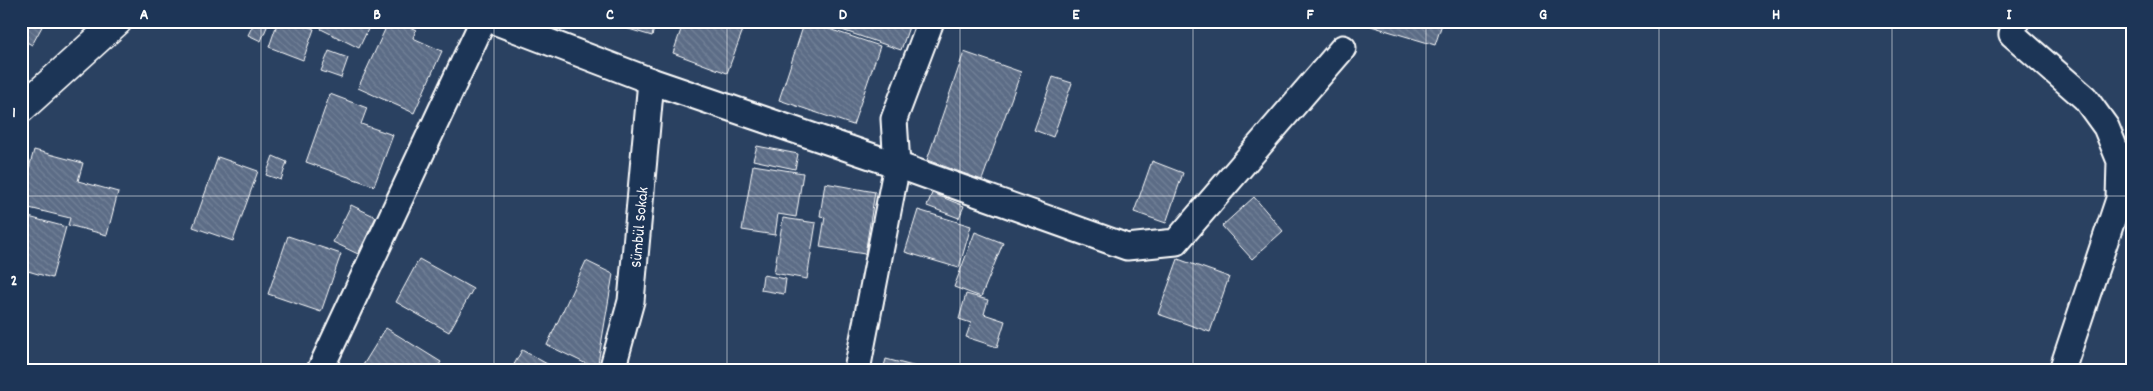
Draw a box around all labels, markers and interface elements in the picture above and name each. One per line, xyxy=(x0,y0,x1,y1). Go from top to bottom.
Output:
text: A xyxy=(140,4,149,27)
text: B xyxy=(373,4,381,27)
text: C xyxy=(606,4,614,27)
text: D xyxy=(839,4,848,27)
text: E xyxy=(1072,4,1080,27)
text: F xyxy=(1306,4,1314,27)
text: G xyxy=(1539,4,1547,27)
text: H xyxy=(1772,4,1780,27)
text: I xyxy=(2007,4,2013,27)
text: 1 xyxy=(12,102,16,125)
street label: Sümbül Sokak xyxy=(626,186,655,269)
text: 2 xyxy=(11,270,18,293)

